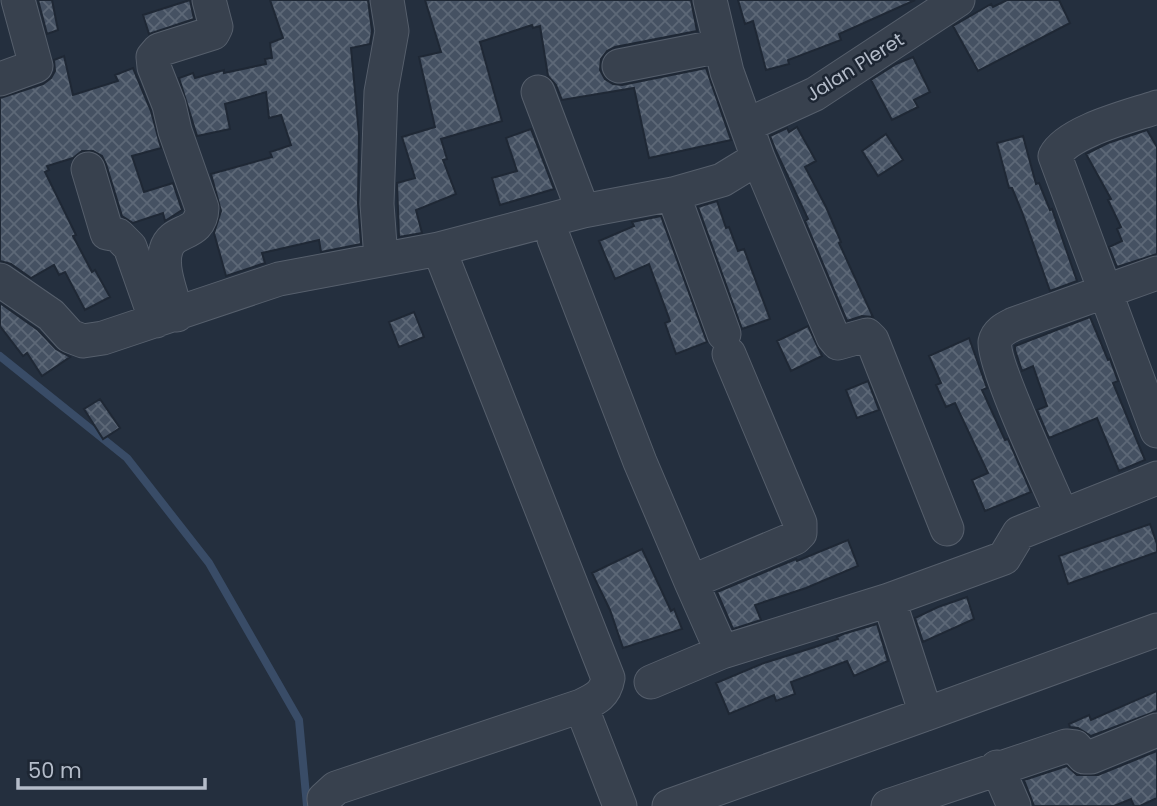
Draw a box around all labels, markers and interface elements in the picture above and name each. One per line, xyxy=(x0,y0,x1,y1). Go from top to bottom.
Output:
street label: Jalan Pleret xyxy=(801,26,909,108)
scale bar xyxy=(18,746,205,790)
text: 50 m xyxy=(28,756,82,785)

